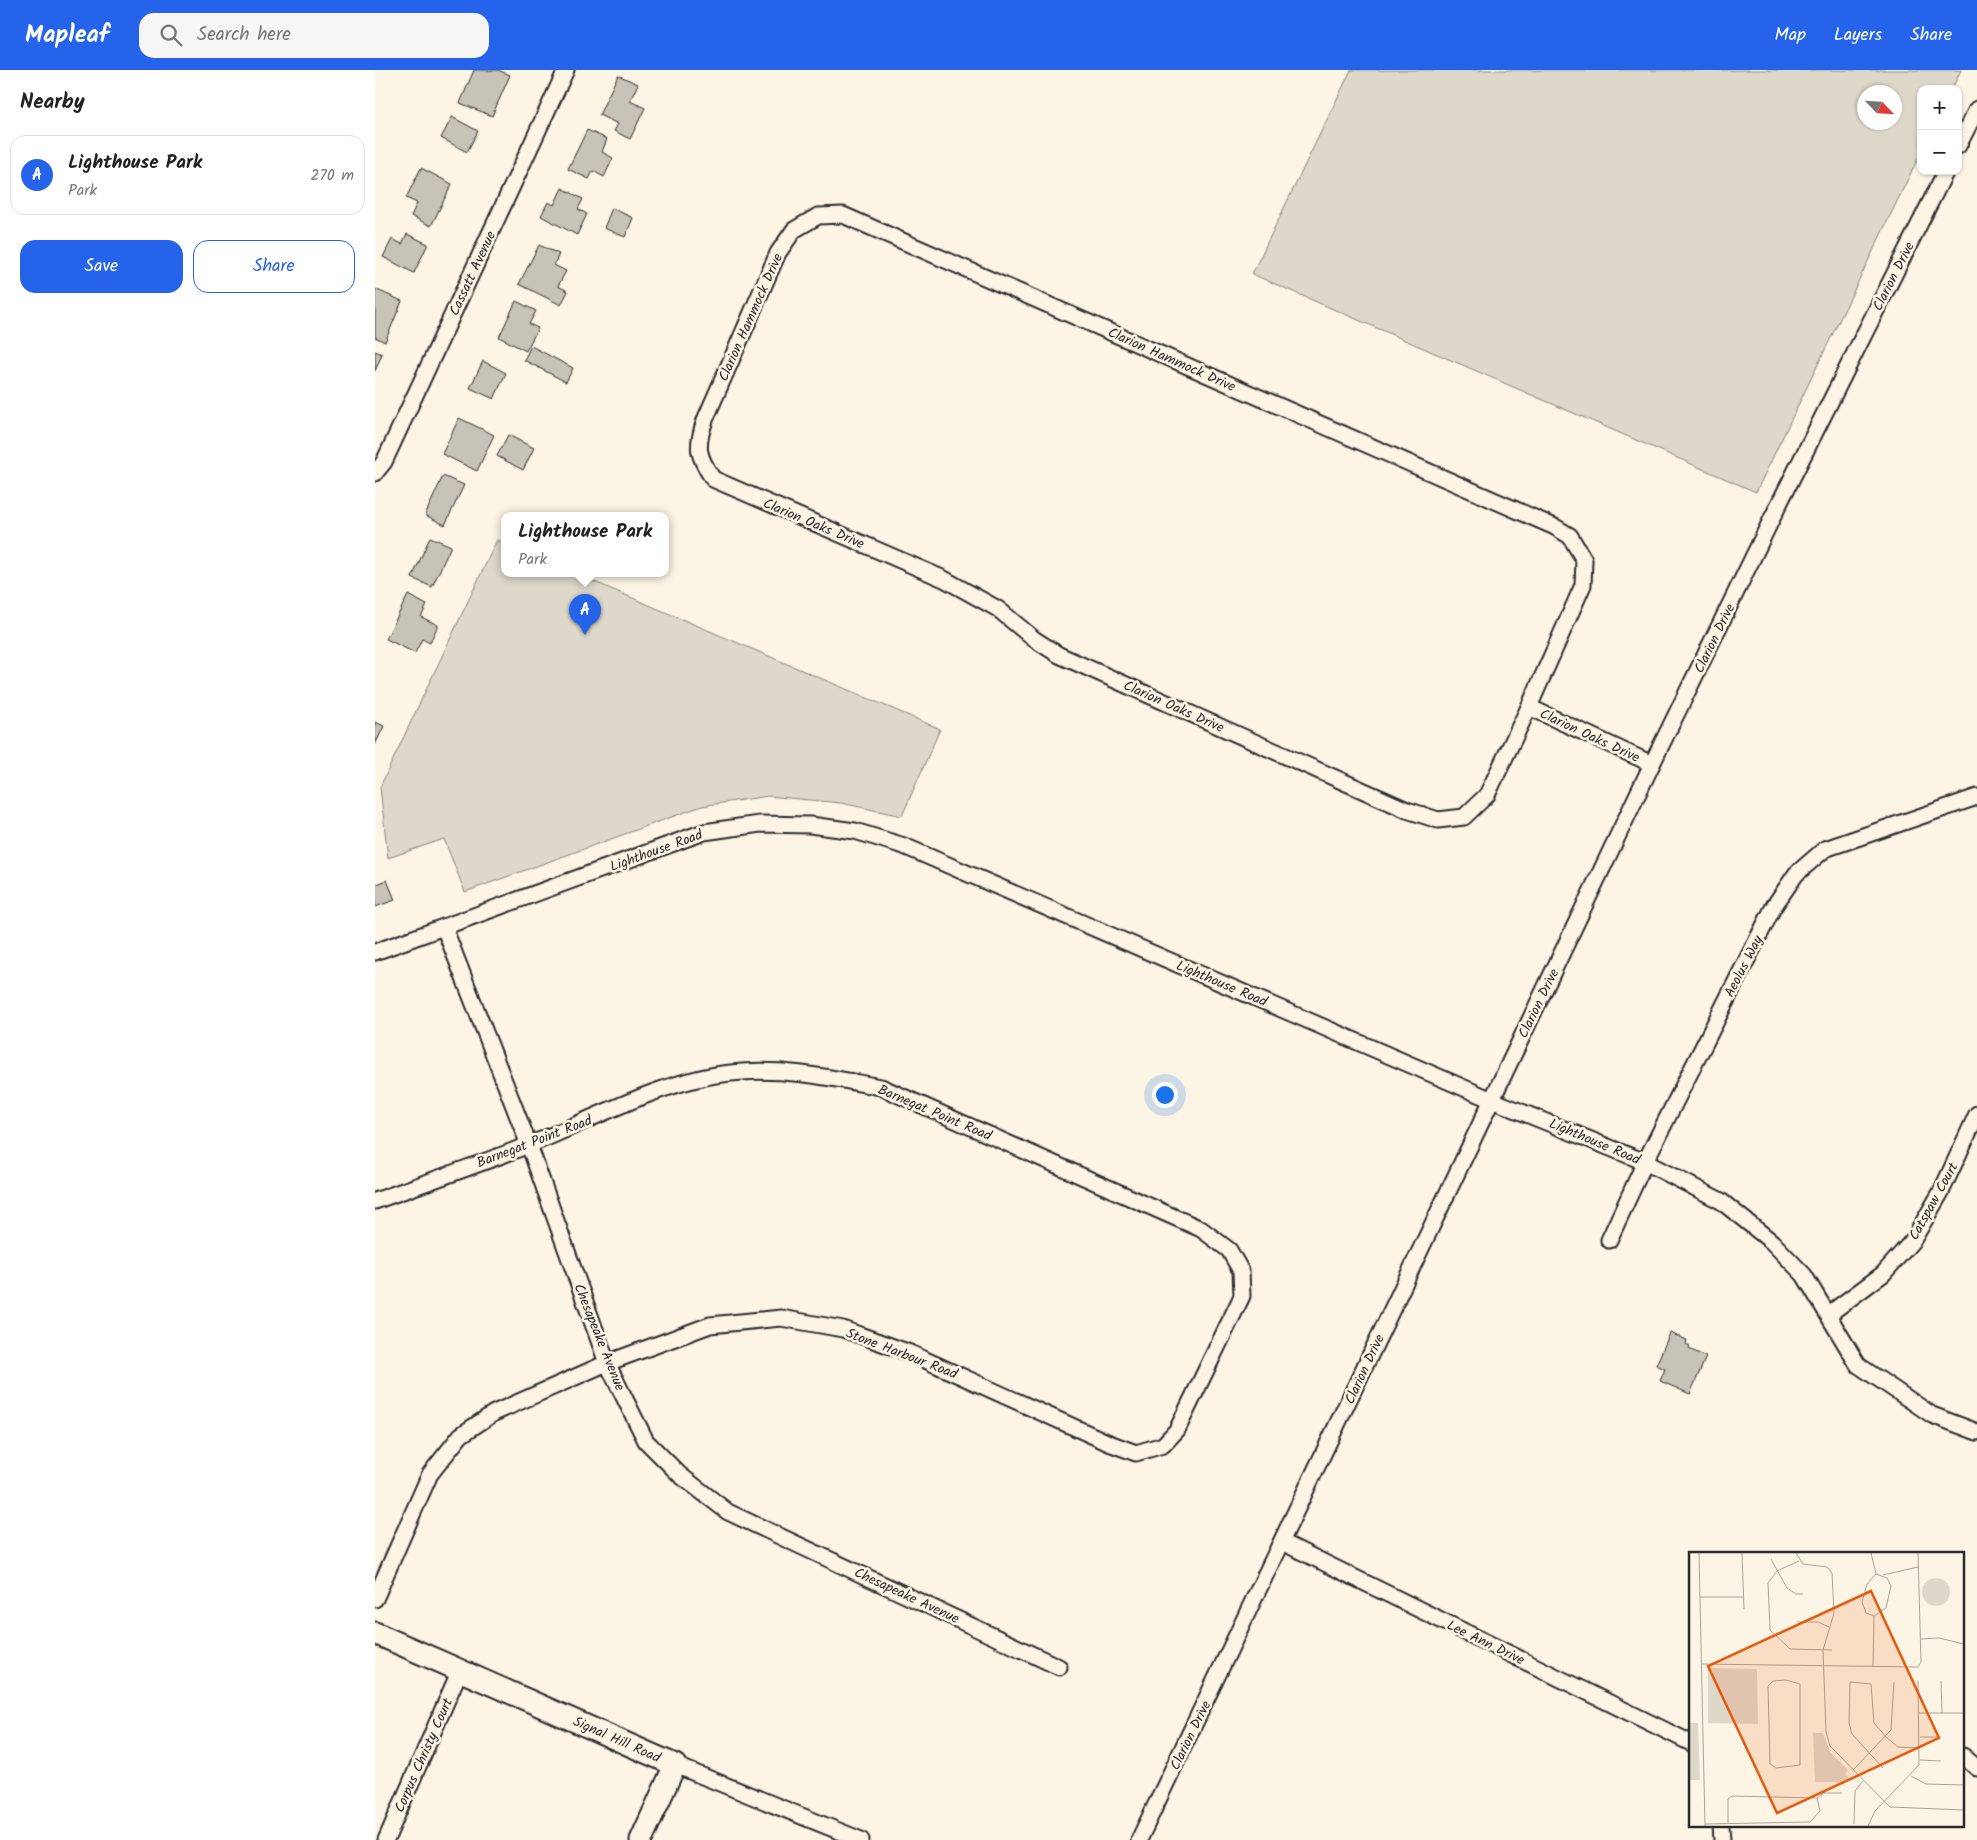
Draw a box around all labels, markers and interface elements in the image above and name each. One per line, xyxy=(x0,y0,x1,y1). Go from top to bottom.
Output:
search box xyxy=(139,13,489,58)
text: Mapleaf xyxy=(25,16,109,55)
text: Search here xyxy=(197,20,291,50)
icon: search xyxy=(157,21,185,49)
text: Map xyxy=(1775,21,1806,50)
text: Layers xyxy=(1834,21,1882,50)
text: Share xyxy=(1910,21,1952,50)
north arrow xyxy=(1857,85,1902,130)
map controls xyxy=(1917,85,1962,175)
button: + xyxy=(1917,85,1962,130)
text: Nearby xyxy=(20,86,85,119)
button: − xyxy=(1917,130,1962,175)
text: Lighthouse Park xyxy=(68,148,202,178)
text: A xyxy=(32,163,42,188)
text: 270 m xyxy=(310,163,354,188)
text: Park xyxy=(68,178,97,203)
street label: Cassatt Avenue xyxy=(444,227,502,319)
street label: Clarion Drive xyxy=(1867,237,1921,315)
button: Save xyxy=(20,240,183,293)
button: Share xyxy=(193,240,355,293)
street label: Clarion Hammock Drive xyxy=(713,249,789,385)
street label: Clarion Hammock Drive xyxy=(1104,322,1240,398)
street label: Clarion Oaks Drive xyxy=(759,493,868,555)
popup xyxy=(501,512,669,577)
text: Lighthouse Park xyxy=(518,517,652,547)
text: Park xyxy=(518,547,547,572)
pin: A xyxy=(569,594,601,635)
street label: Clarion Drive xyxy=(1689,599,1742,677)
street label: Clarion Oaks Drive xyxy=(1120,675,1228,739)
street label: Clarion Oaks Drive xyxy=(1536,703,1644,769)
street label: Lighthouse Road xyxy=(607,824,707,878)
street label: Aeolus Way xyxy=(1719,931,1769,1001)
street label: Lighthouse Road xyxy=(1173,955,1272,1013)
street label: Clarion Drive xyxy=(1513,964,1566,1042)
street label: Barnegat Point Road xyxy=(874,1079,996,1147)
your location xyxy=(1152,1082,1178,1108)
street label: Barnegat Point Road xyxy=(473,1109,596,1174)
street label: Lighthouse Road xyxy=(1546,1113,1645,1171)
street label: Catspaw Court xyxy=(1903,1158,1965,1244)
street label: Chesapeake Avenue xyxy=(568,1280,631,1395)
street label: Stone Harbour Road xyxy=(843,1323,962,1386)
street label: Clarion Drive xyxy=(1339,1330,1391,1408)
inset map xyxy=(1689,1552,1965,1828)
street label: Chesapeake Avenue xyxy=(850,1562,964,1630)
street label: Lee Ann Drive xyxy=(1443,1615,1529,1672)
street label: Corpus Christy Court xyxy=(389,1694,459,1816)
street label: Clarion Drive xyxy=(1165,1696,1218,1774)
street label: Signal Hill Road xyxy=(569,1711,665,1769)

